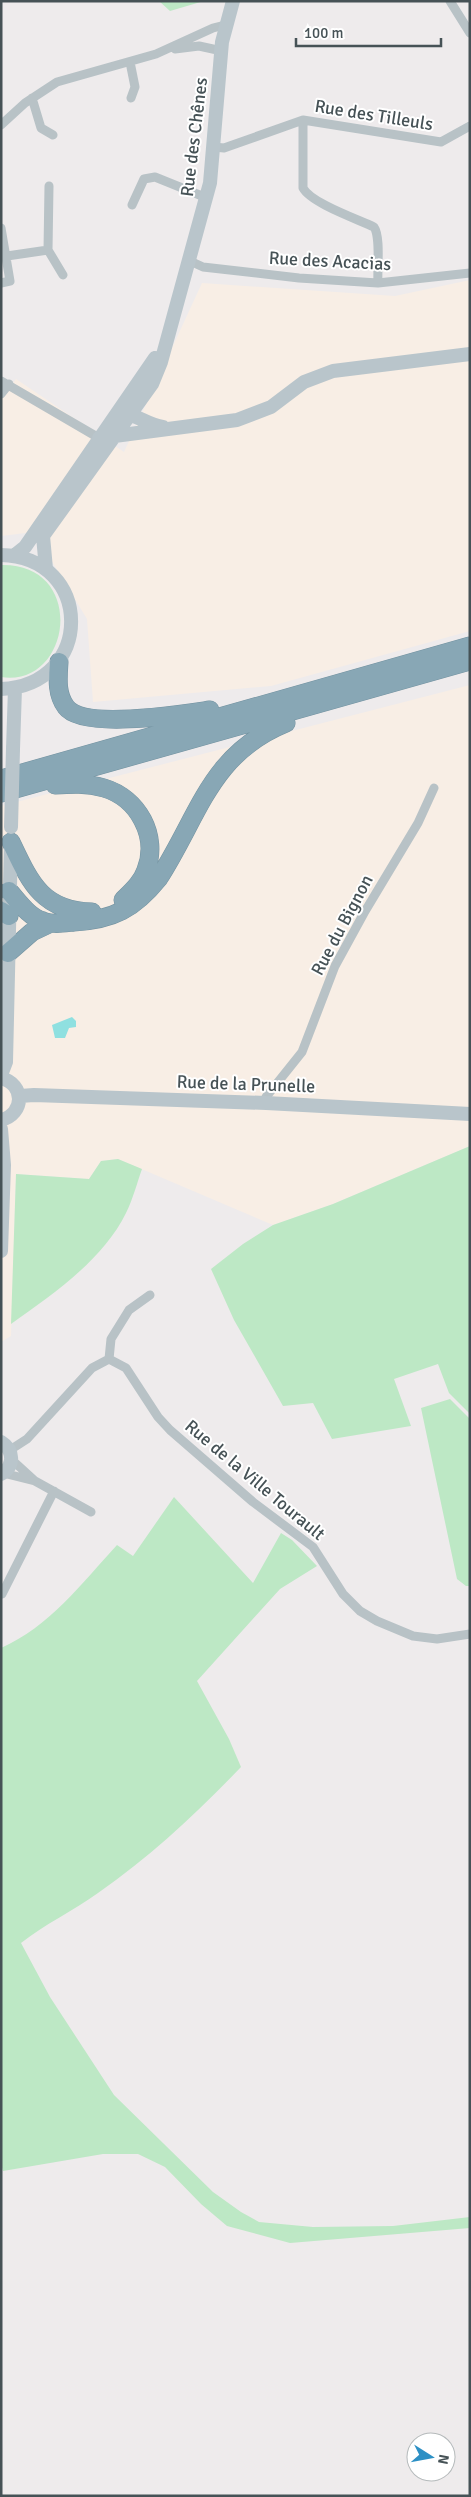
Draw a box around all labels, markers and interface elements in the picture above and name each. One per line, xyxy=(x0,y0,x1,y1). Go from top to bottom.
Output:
scale bar xyxy=(296,15,441,47)
text: 100 m xyxy=(304,24,344,42)
street label: Rue des Chênes xyxy=(176,76,212,198)
street label: Rue des Tilleuls xyxy=(313,95,435,135)
street label: Rue des Acacias xyxy=(268,247,392,275)
street label: Rue du Bignon xyxy=(306,871,378,979)
street label: Rue de la Prunelle xyxy=(176,1071,316,1097)
street label: Rue de la Ville Tourault xyxy=(181,1415,329,1545)
north arrow xyxy=(406,2432,456,2482)
text: N xyxy=(434,2453,453,2466)

